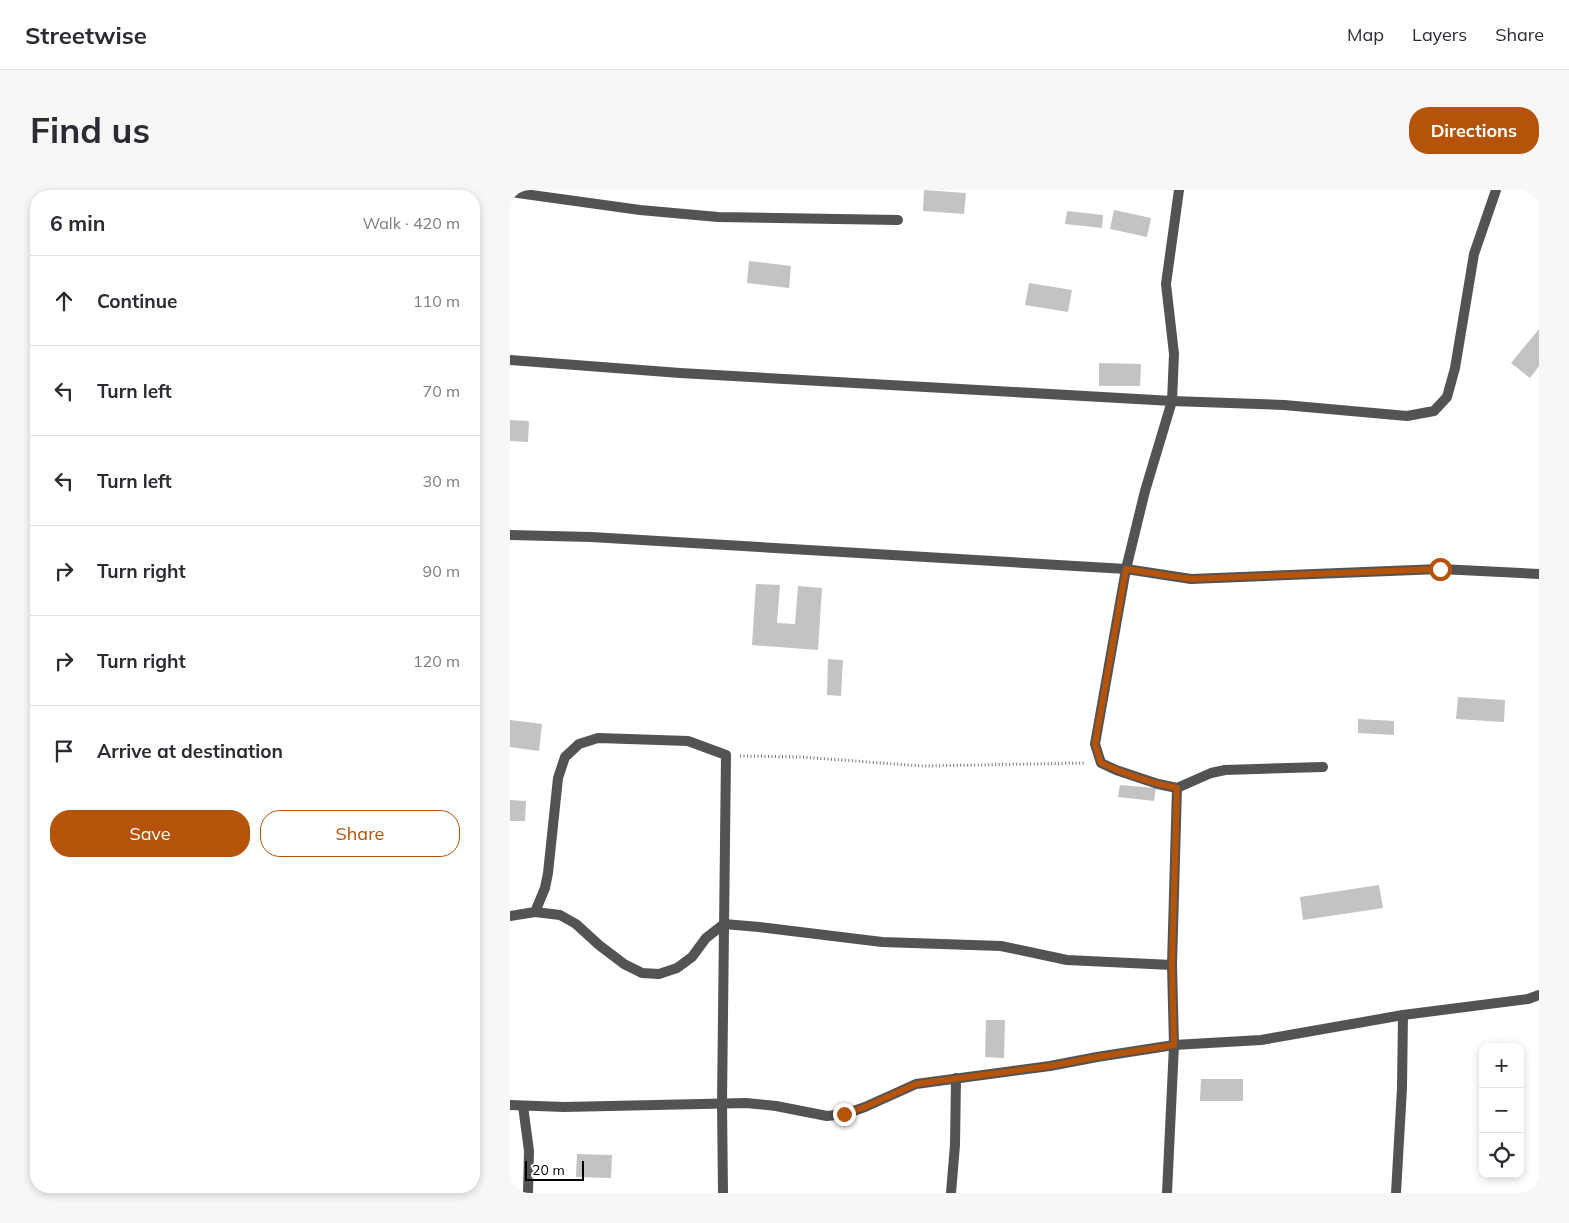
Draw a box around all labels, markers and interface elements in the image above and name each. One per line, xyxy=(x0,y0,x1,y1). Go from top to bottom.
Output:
text: Streetwise xyxy=(25,20,147,50)
text: Map xyxy=(1347,23,1384,46)
text: Layers xyxy=(1412,23,1467,46)
text: Share xyxy=(1495,23,1544,46)
button: Directions xyxy=(1409,107,1539,154)
text: Find us xyxy=(30,108,150,152)
text: 6 min xyxy=(50,210,105,236)
text: Walk · 420 m xyxy=(362,213,460,233)
icon: ahead xyxy=(50,287,78,315)
text: Continue xyxy=(97,289,177,313)
text: 110 m xyxy=(413,291,460,311)
icon: left xyxy=(50,377,78,405)
text: Turn left xyxy=(97,379,172,403)
text: 70 m xyxy=(423,381,460,401)
icon: left xyxy=(50,467,78,495)
text: Turn left xyxy=(97,469,172,493)
text: 30 m xyxy=(423,471,460,491)
icon: right xyxy=(50,557,78,585)
route start xyxy=(1429,558,1452,581)
text: Turn right xyxy=(97,559,186,583)
text: 90 m xyxy=(423,561,460,581)
icon: right xyxy=(50,647,78,675)
text: Turn right xyxy=(97,649,186,673)
text: 120 m xyxy=(413,651,460,671)
icon: arrive xyxy=(50,737,78,765)
text: Arrive at destination xyxy=(97,739,283,763)
button: Save xyxy=(50,810,250,857)
button: Share xyxy=(260,810,460,857)
map controls xyxy=(1479,1043,1524,1178)
button: + xyxy=(1479,1043,1524,1088)
button: − xyxy=(1479,1088,1524,1133)
route end xyxy=(833,1103,856,1126)
button: locate xyxy=(1479,1133,1524,1178)
scale bar xyxy=(525,1158,584,1181)
text: 20 m xyxy=(532,1161,565,1179)

